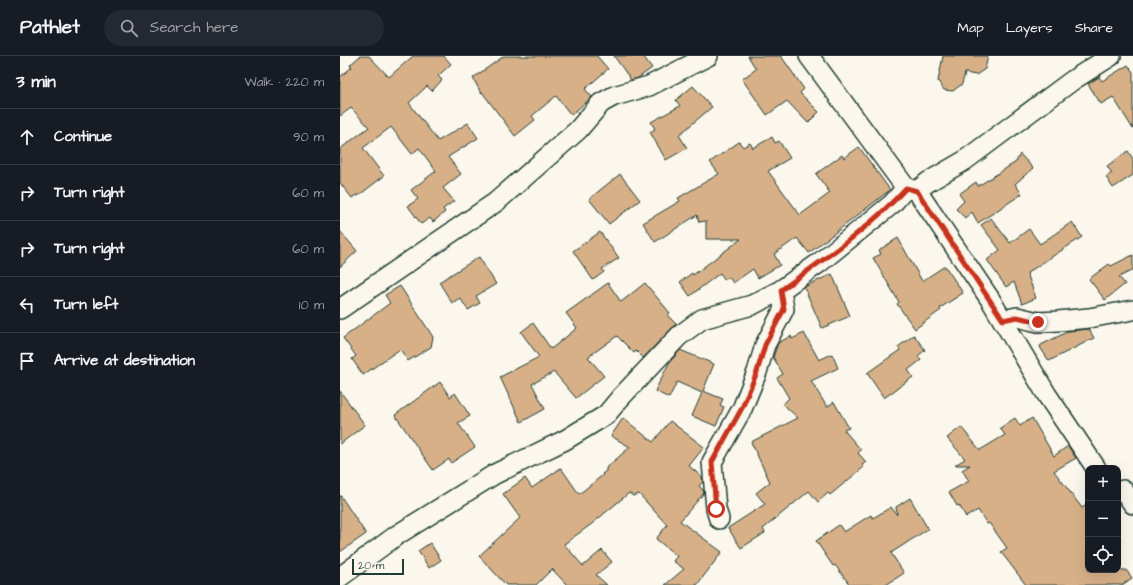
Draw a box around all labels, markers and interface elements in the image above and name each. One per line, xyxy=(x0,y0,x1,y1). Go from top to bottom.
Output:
search box xyxy=(104,10,384,46)
text: Pathlet xyxy=(20,14,80,41)
icon: search xyxy=(118,17,140,39)
text: Search here xyxy=(150,17,238,38)
text: Map xyxy=(957,18,984,38)
text: Layers xyxy=(1006,18,1053,38)
text: Share xyxy=(1075,18,1113,38)
text: 3 min xyxy=(16,70,56,94)
text: Walk · 220 m xyxy=(244,73,324,91)
icon: ahead xyxy=(16,126,38,148)
text: Continue xyxy=(54,126,112,147)
text: 90 m xyxy=(293,128,324,146)
icon: right xyxy=(16,182,38,204)
text: Turn right xyxy=(54,182,125,203)
text: 60 m xyxy=(292,184,324,202)
icon: right xyxy=(16,238,38,260)
text: Turn right xyxy=(54,238,125,259)
text: 60 m xyxy=(292,240,324,258)
icon: left xyxy=(16,294,38,316)
text: Turn left xyxy=(54,294,118,315)
text: 10 m xyxy=(299,296,324,314)
route end xyxy=(1029,313,1047,331)
icon: arrive xyxy=(16,350,38,372)
text: Arrive at destination xyxy=(54,350,195,371)
map controls xyxy=(1085,465,1121,573)
button: + xyxy=(1085,465,1121,501)
route start xyxy=(707,500,725,518)
button: − xyxy=(1085,501,1121,537)
button: locate xyxy=(1085,537,1121,573)
scale bar xyxy=(352,557,404,576)
text: 20 m xyxy=(358,558,384,573)

